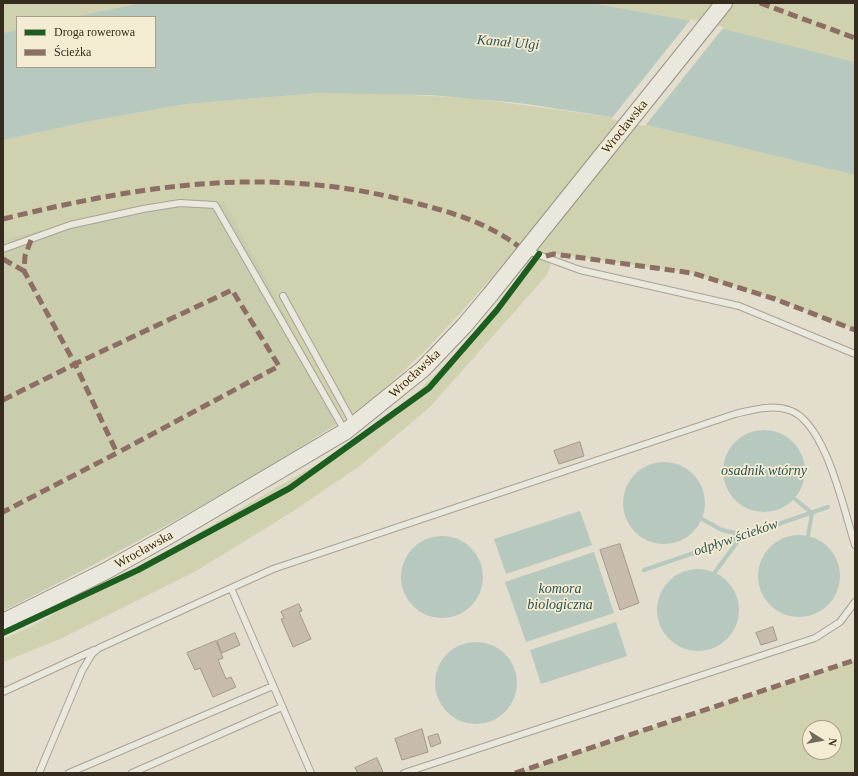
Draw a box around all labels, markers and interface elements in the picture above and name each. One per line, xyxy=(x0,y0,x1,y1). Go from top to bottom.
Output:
legend xyxy=(16,16,156,68)
text: Droga rowerowa xyxy=(54,25,135,39)
water label: Kanał Ulgi xyxy=(476,32,540,54)
text: Ścieżka xyxy=(54,45,91,59)
street label: Wrocławska xyxy=(599,97,651,157)
street label: Wrocławska xyxy=(386,346,444,402)
water label: osadnik wtórny xyxy=(721,463,807,479)
water label: odpływ ścieków xyxy=(692,516,780,560)
street label: Wrocławska xyxy=(112,528,176,572)
water label: komora biologiczna xyxy=(527,581,593,614)
north arrow xyxy=(802,720,842,760)
text: N xyxy=(826,737,839,747)

